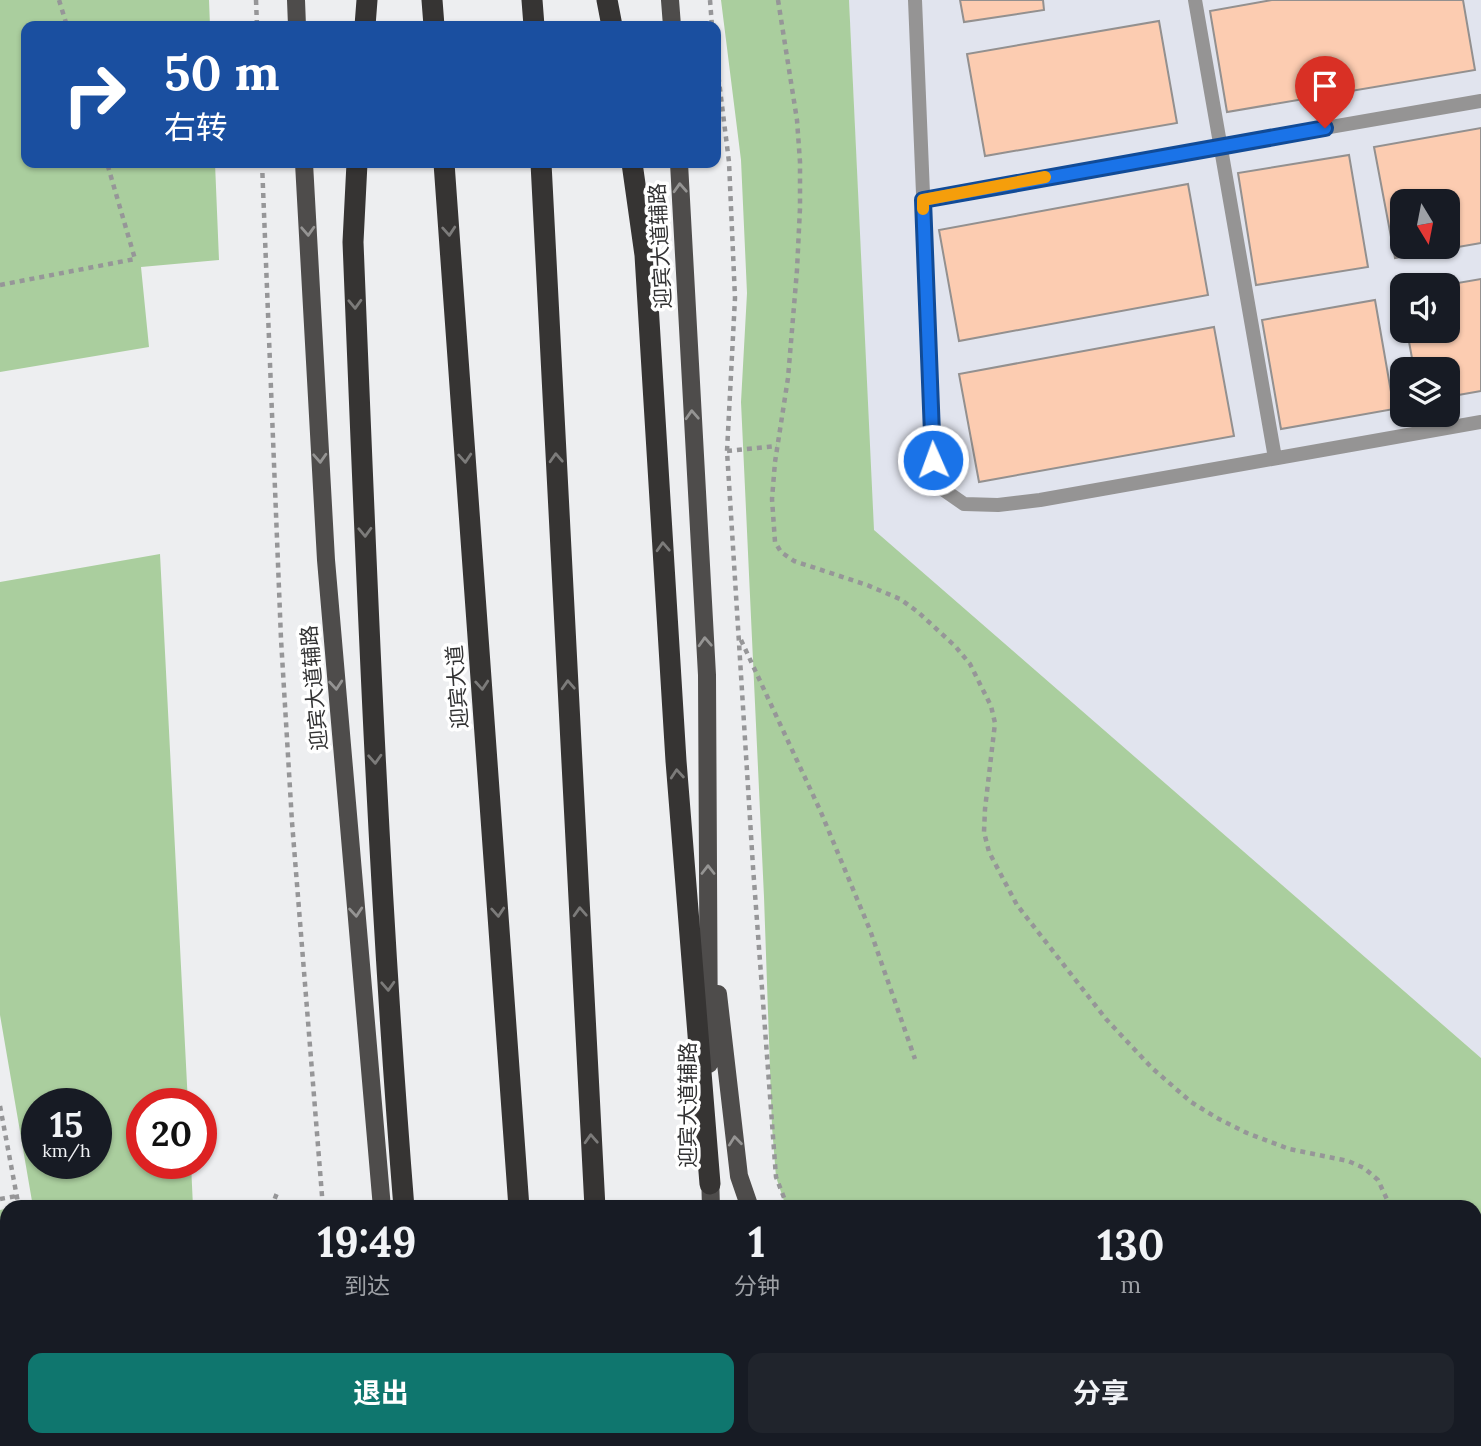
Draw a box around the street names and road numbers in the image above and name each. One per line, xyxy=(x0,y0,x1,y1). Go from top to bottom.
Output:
street label: 迎宾大道辅路 xyxy=(643,182,677,310)
street label: 迎宾大道辅路 xyxy=(295,624,333,752)
street label: 迎宾大道 xyxy=(441,644,473,730)
street label: 迎宾大道辅路 xyxy=(674,1042,701,1168)

